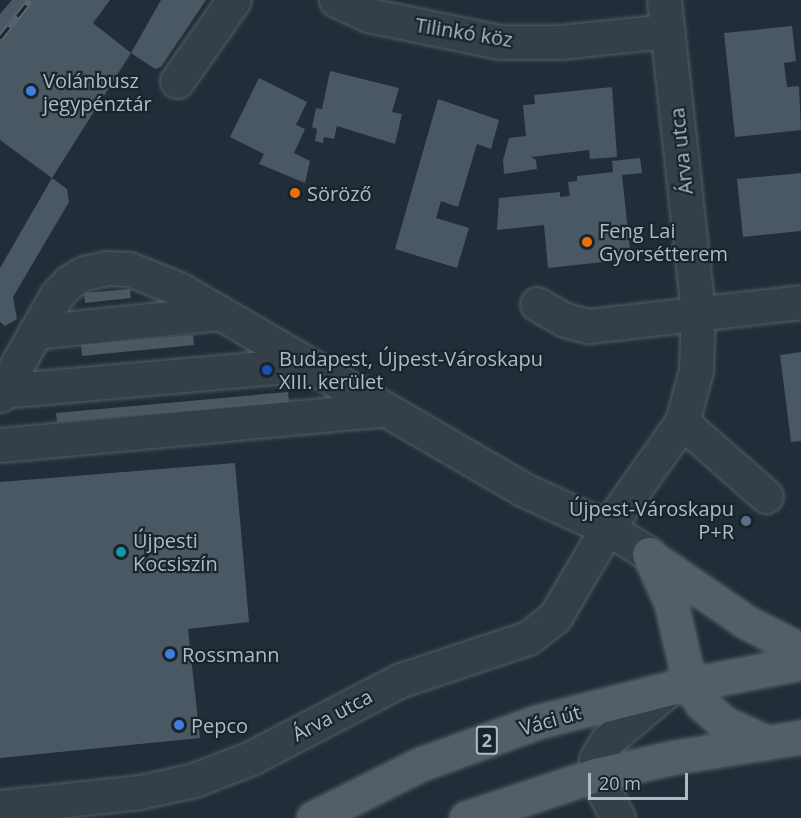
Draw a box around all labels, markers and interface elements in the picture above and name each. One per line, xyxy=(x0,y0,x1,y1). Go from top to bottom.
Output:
street label: Tilinkó köz xyxy=(414,12,514,52)
place label: Volánbusz jegypénztár xyxy=(43,68,152,115)
marker: Volánbusz jegypénztár xyxy=(24,84,38,98)
street label: Árva utca xyxy=(665,106,697,196)
place label: Söröző xyxy=(307,181,372,205)
marker: Söröző xyxy=(288,186,302,200)
place label: Feng Lai Gyorsétterem xyxy=(599,219,728,266)
marker: Feng Lai Gyorsétterem xyxy=(580,235,594,249)
place label: Budapest, Újpest-Városkapu XIII. kerület xyxy=(279,346,543,393)
marker: Budapest, Újpest-Városkapu XIII. kerület xyxy=(260,363,274,377)
place label: Újpest-Városkapu P+R xyxy=(569,497,734,544)
marker: Újpest-Városkapu P+R xyxy=(739,514,753,528)
place label: Újpesti Kocsiszín xyxy=(133,528,218,575)
marker: Újpesti Kocsiszín xyxy=(114,545,128,559)
place label: Rossmann xyxy=(182,642,280,666)
marker: Rossmann xyxy=(163,647,177,661)
street label: Árva utca xyxy=(288,684,376,746)
street label: Váci út xyxy=(517,700,583,740)
place label: Pepco xyxy=(191,713,248,737)
marker: Pepco xyxy=(172,718,186,732)
road number: 2 xyxy=(475,725,499,755)
scale bar xyxy=(591,761,692,799)
text: 20 m xyxy=(599,771,641,795)

